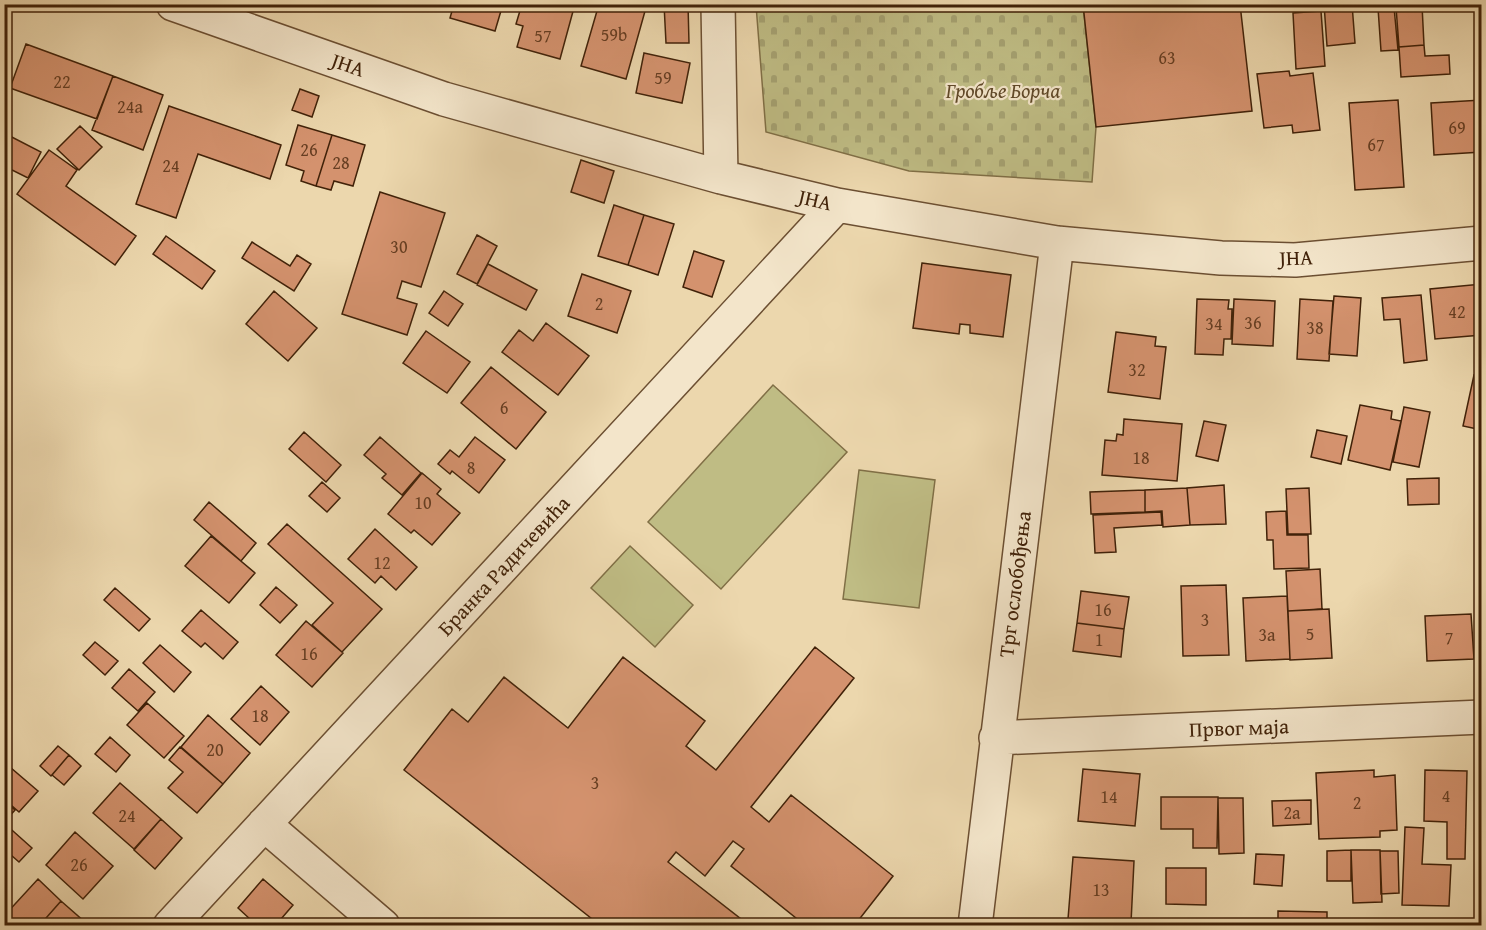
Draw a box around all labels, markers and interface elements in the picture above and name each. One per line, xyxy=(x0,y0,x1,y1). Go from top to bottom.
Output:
house number: 59b xyxy=(601,21,627,48)
house number: 57 xyxy=(534,22,552,49)
street label: ЈНА xyxy=(325,43,369,85)
house number: 63 xyxy=(1158,44,1176,71)
house number: 59 xyxy=(654,64,672,91)
house number: 22 xyxy=(53,68,71,95)
park label: Гробље Борча xyxy=(945,75,1060,106)
house number: 24a xyxy=(117,93,143,120)
house number: 69 xyxy=(1448,114,1466,141)
house number: 67 xyxy=(1367,131,1385,158)
house number: 26 xyxy=(300,136,318,163)
house number: 28 xyxy=(332,149,350,176)
house number: 24 xyxy=(162,152,180,179)
street label: ЈНА xyxy=(792,180,835,218)
house number: 30 xyxy=(390,233,408,260)
street label: ЈНА xyxy=(1276,241,1313,274)
house number: 2 xyxy=(595,290,603,317)
house number: 42 xyxy=(1448,298,1466,325)
house number: 36 xyxy=(1244,309,1262,336)
house number: 34 xyxy=(1205,310,1223,337)
house number: 38 xyxy=(1306,314,1324,341)
house number: 32 xyxy=(1128,356,1146,383)
house number: 6 xyxy=(500,394,508,421)
house number: 18 xyxy=(1132,444,1150,471)
house number: 8 xyxy=(467,454,475,481)
house number: 10 xyxy=(414,489,432,516)
street label: Бранка Радичевића xyxy=(430,489,577,643)
street label: Трг ослобођења xyxy=(990,509,1039,659)
house number: 12 xyxy=(373,549,391,576)
house number: 16 xyxy=(1094,596,1112,623)
house number: 3 xyxy=(1201,606,1209,633)
house number: 5 xyxy=(1306,620,1314,647)
house number: 3a xyxy=(1258,621,1276,648)
house number: 7 xyxy=(1445,624,1453,651)
house number: 1 xyxy=(1095,626,1103,653)
house number: 16 xyxy=(300,640,318,667)
house number: 18 xyxy=(251,702,269,729)
street label: Првог маја xyxy=(1188,710,1289,745)
house number: 20 xyxy=(206,736,224,763)
house number: 3 xyxy=(591,769,599,796)
house number: 4 xyxy=(1442,782,1450,809)
house number: 14 xyxy=(1100,783,1118,810)
house number: 2 xyxy=(1353,789,1361,816)
house number: 2a xyxy=(1283,799,1301,826)
house number: 24 xyxy=(118,802,136,829)
house number: 26 xyxy=(70,851,88,878)
house number: 13 xyxy=(1092,876,1110,903)

